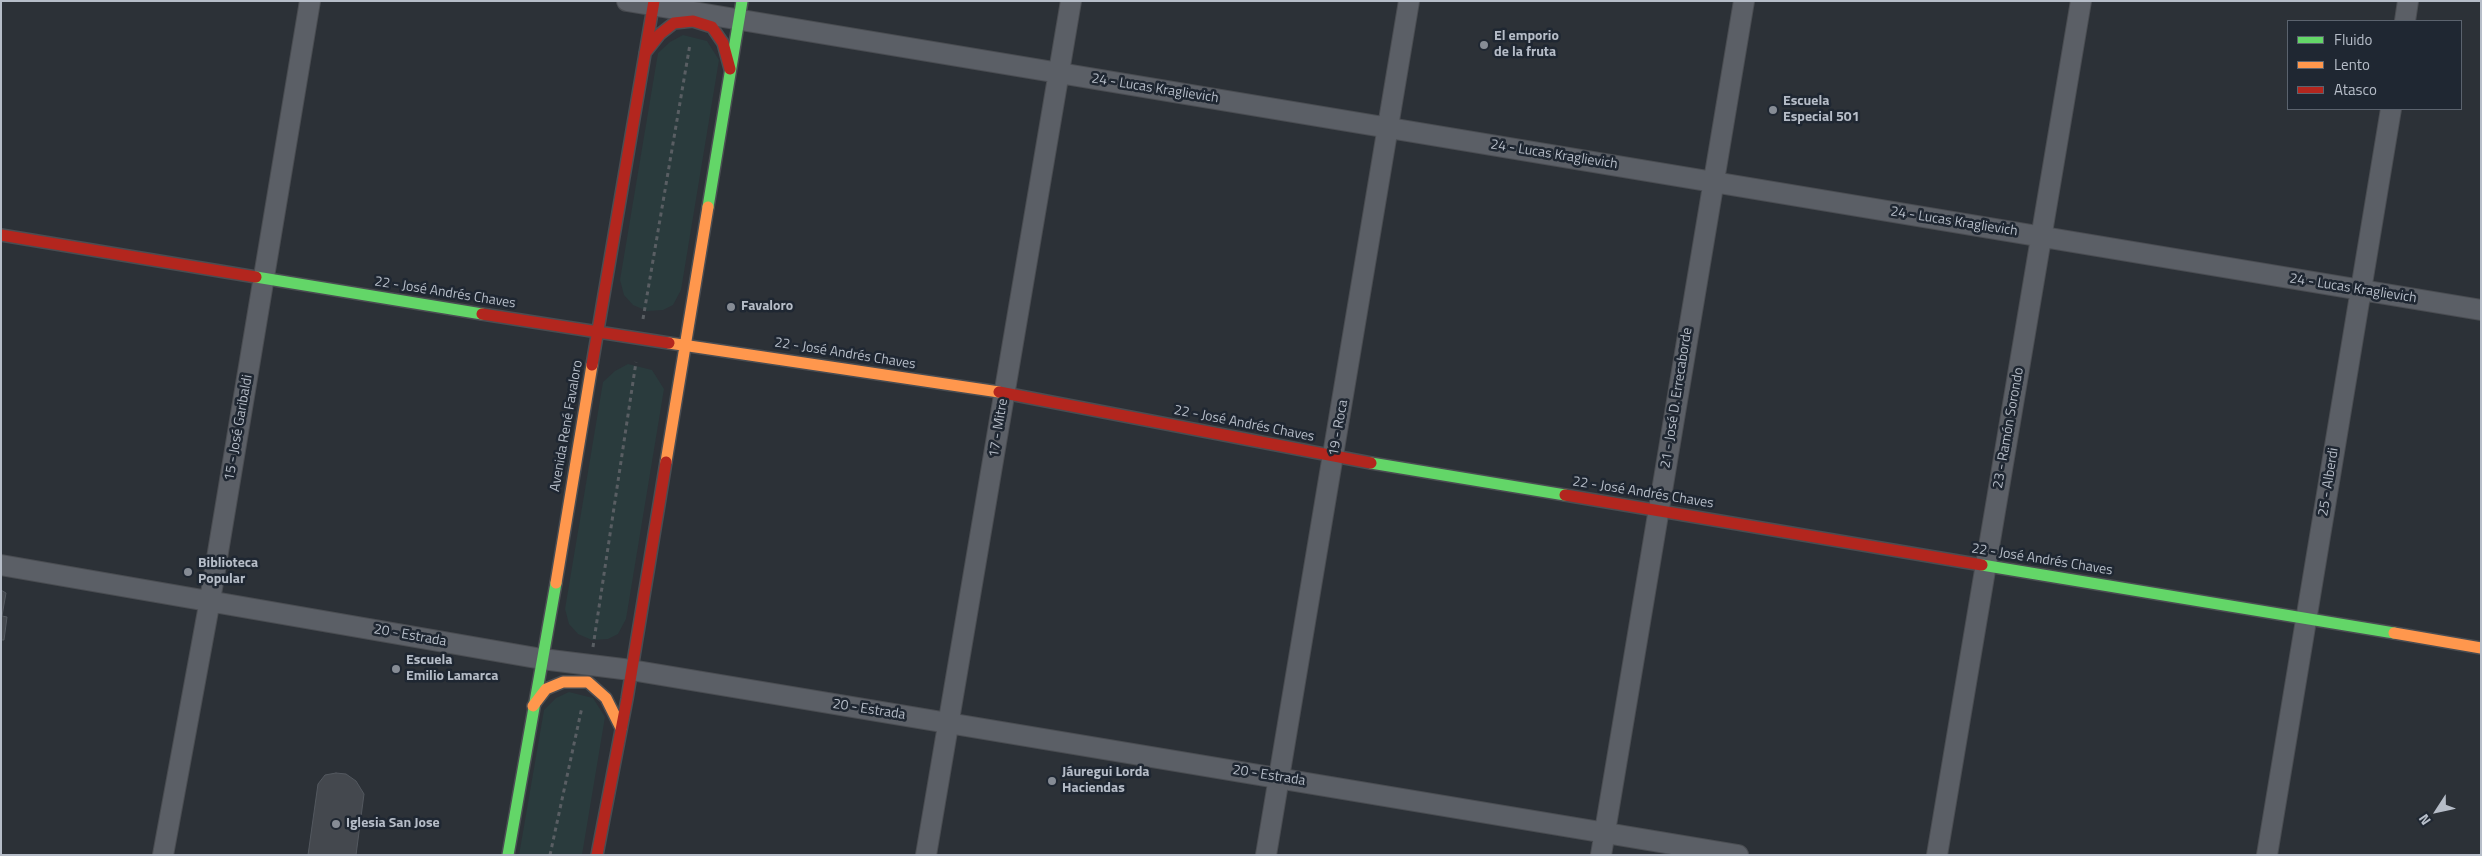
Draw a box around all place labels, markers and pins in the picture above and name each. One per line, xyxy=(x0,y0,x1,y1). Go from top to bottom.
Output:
place label: El emporio de la fruta xyxy=(1494,29,1559,62)
marker: El emporio de la fruta xyxy=(1478,39,1490,51)
place label: Escuela Especial 501 xyxy=(1783,94,1860,126)
marker: Escuela Especial 501 xyxy=(1767,104,1779,116)
place label: Favaloro xyxy=(741,299,793,315)
marker: Favaloro xyxy=(725,301,737,313)
place label: Biblioteca Popular xyxy=(198,556,258,588)
marker: Biblioteca Popular xyxy=(182,566,194,578)
place label: Escuela Emilio Lamarca xyxy=(406,653,498,686)
marker: Escuela Emilio Lamarca xyxy=(390,663,402,675)
place label: Jáuregui Lorda Haciendas xyxy=(1062,765,1149,798)
marker: Jáuregui Lorda Haciendas xyxy=(1046,775,1058,787)
place label: Iglesia San Jose xyxy=(346,816,440,832)
marker: Iglesia San Jose xyxy=(330,818,342,830)

